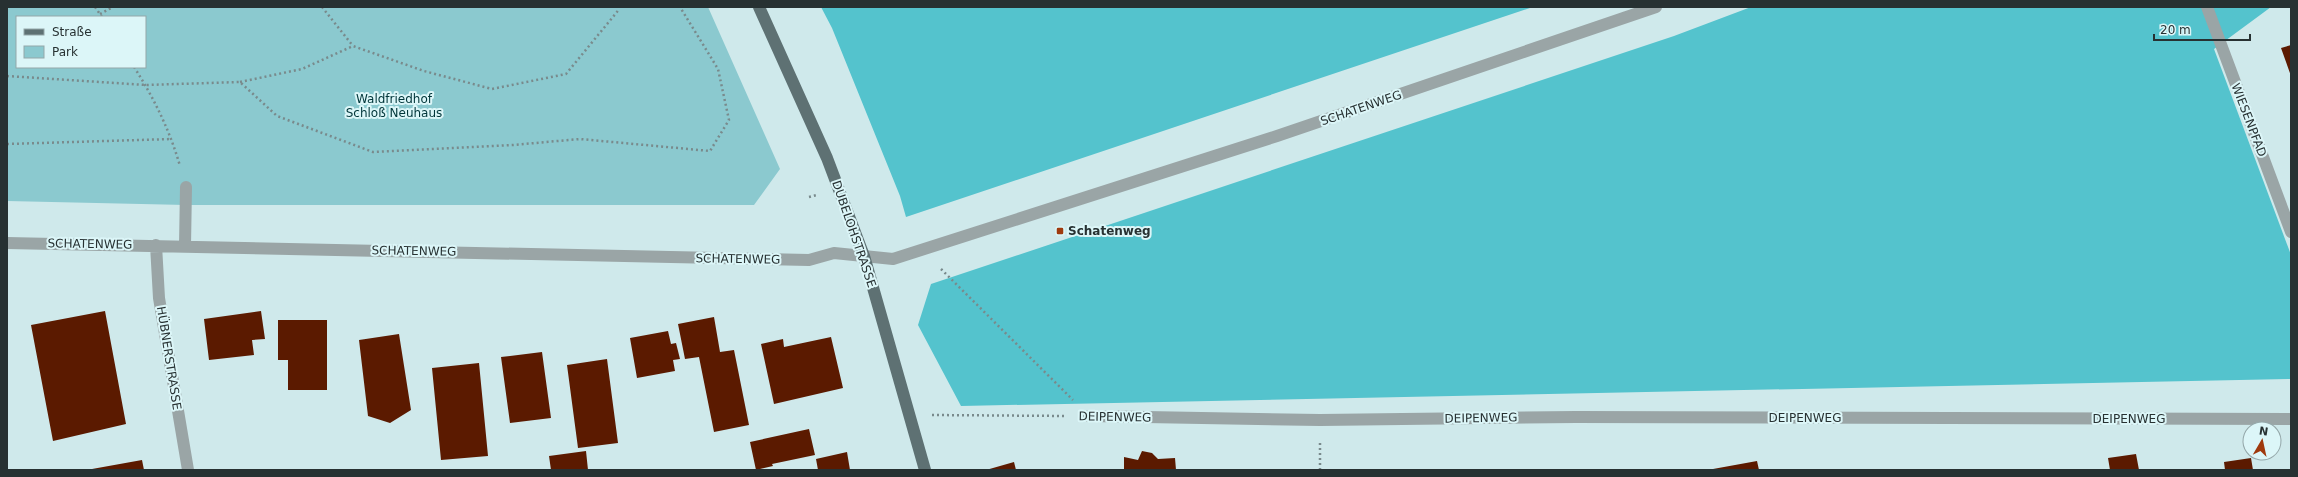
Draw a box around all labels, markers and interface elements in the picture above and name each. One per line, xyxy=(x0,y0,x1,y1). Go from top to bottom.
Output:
legend xyxy=(16,16,146,68)
scale bar xyxy=(2154,16,2250,42)
text: 20 m xyxy=(2160,23,2191,37)
text: Straße xyxy=(52,25,92,39)
text: Park xyxy=(52,45,78,59)
street label: WIESENPFAD xyxy=(2229,81,2269,159)
street label: SCHATENWEG xyxy=(1319,88,1403,128)
park label: Waldfriedhof Schloß Neuhaus xyxy=(346,92,442,120)
street label: DUBELOHSTRASSE xyxy=(829,179,879,289)
place label: Schatenweg xyxy=(1068,224,1151,238)
marker: Schatenweg xyxy=(1055,226,1065,236)
street label: SCHATENWEG xyxy=(47,236,133,252)
street label: SCHATENWEG xyxy=(371,243,457,259)
street label: SCHATENWEG xyxy=(695,251,781,267)
street label: HÜBNERSTRASSE xyxy=(154,305,186,411)
street label: DEIPENWEG xyxy=(1078,409,1152,425)
street label: DEIPENWEG xyxy=(1444,410,1518,426)
street label: DEIPENWEG xyxy=(1769,411,1841,425)
street label: DEIPENWEG xyxy=(2093,412,2165,426)
north arrow xyxy=(2242,421,2282,461)
text: N xyxy=(2258,424,2269,439)

